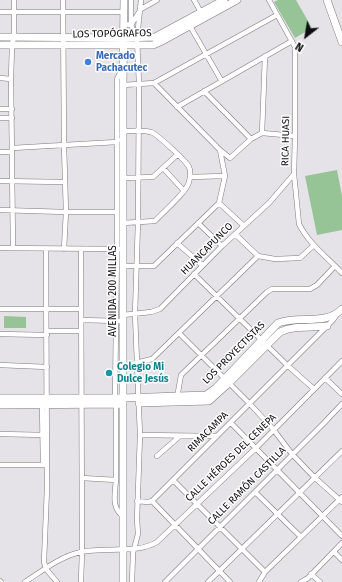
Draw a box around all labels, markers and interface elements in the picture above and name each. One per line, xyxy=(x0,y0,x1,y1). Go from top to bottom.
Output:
north arrow xyxy=(286,16,326,56)
street label: LOS TOPÓGRAFOS xyxy=(72,27,152,41)
text: N xyxy=(293,39,306,54)
place label: Mercado Pachacutec xyxy=(96,50,147,74)
marker: Mercado Pachacutec xyxy=(83,57,93,67)
street label: RICA HUASI xyxy=(280,116,292,166)
street label: HUANCAPUNCO xyxy=(178,220,236,278)
street label: AVENIDA 200 MILLAS xyxy=(107,245,119,337)
street label: LOS PROYECTISTAS xyxy=(200,319,268,387)
place label: Colegio Mi Dulce Jesús xyxy=(117,361,169,384)
marker: Colegio Mi Dulce Jesús xyxy=(104,368,114,378)
street label: RIMACAMPA xyxy=(185,409,231,455)
street label: CALLE HÉROES DEL CENEPA xyxy=(183,412,279,504)
street label: CALLE RAMÓN CASTILLA xyxy=(205,444,289,528)

